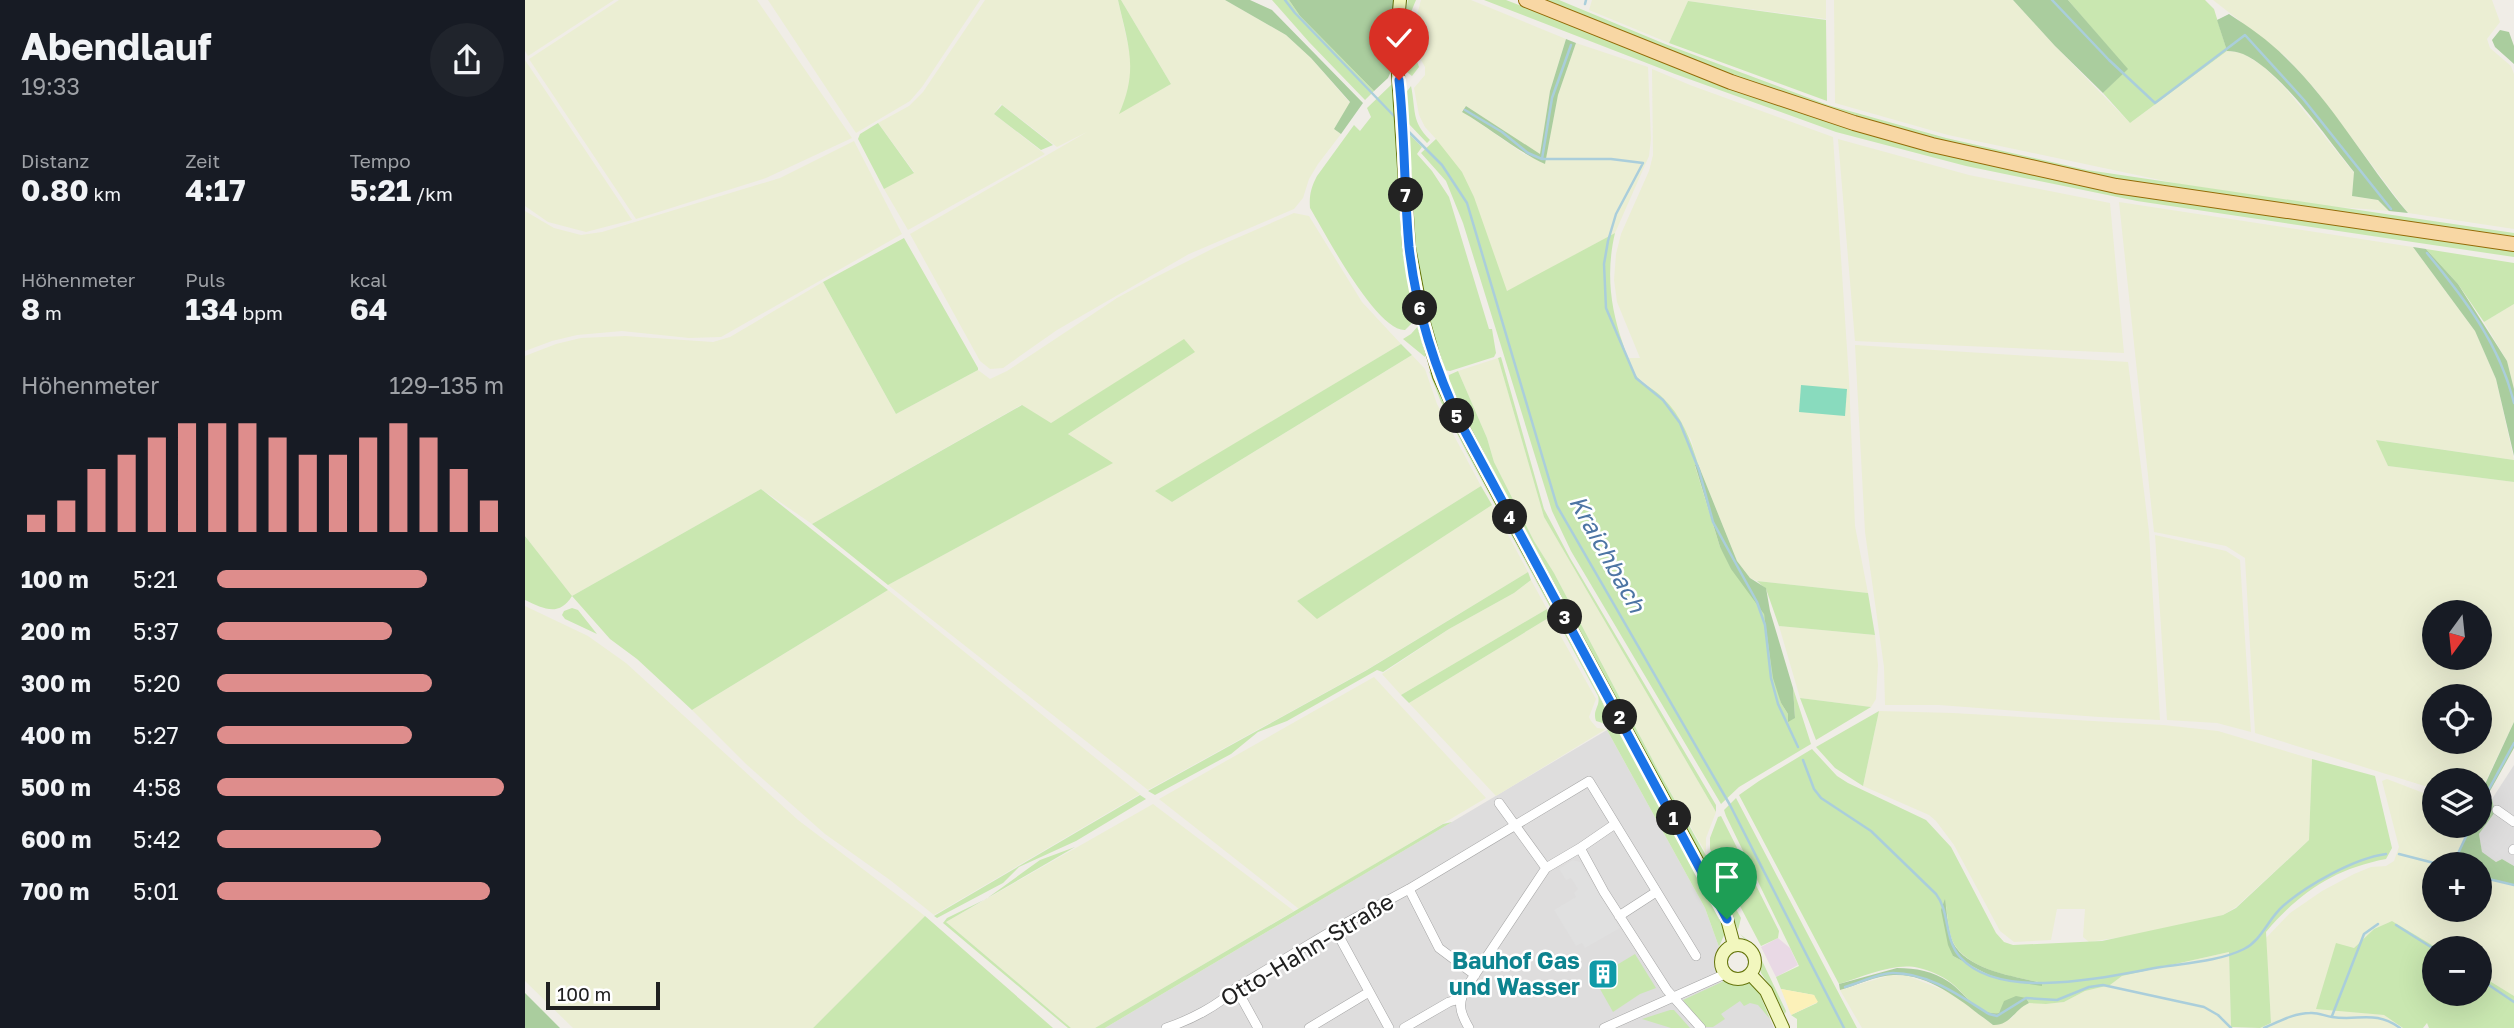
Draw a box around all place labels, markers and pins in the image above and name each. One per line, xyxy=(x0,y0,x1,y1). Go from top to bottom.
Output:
pin xyxy=(1369,8,1429,80)
pin: 7 xyxy=(1389,178,1423,212)
pin: 6 xyxy=(1403,290,1437,326)
pin: 5 xyxy=(1439,398,1475,434)
pin: 4 xyxy=(1493,500,1527,534)
pin: 3 xyxy=(1548,600,1583,634)
pin: 2 xyxy=(1603,700,1637,734)
pin: 1 xyxy=(1657,800,1691,836)
pin xyxy=(1697,847,1757,919)
place label: Bauhof Gas und Wasser xyxy=(1449,946,1580,1000)
building icon: Bauhof Gas und Wasser xyxy=(1586,957,1620,991)

